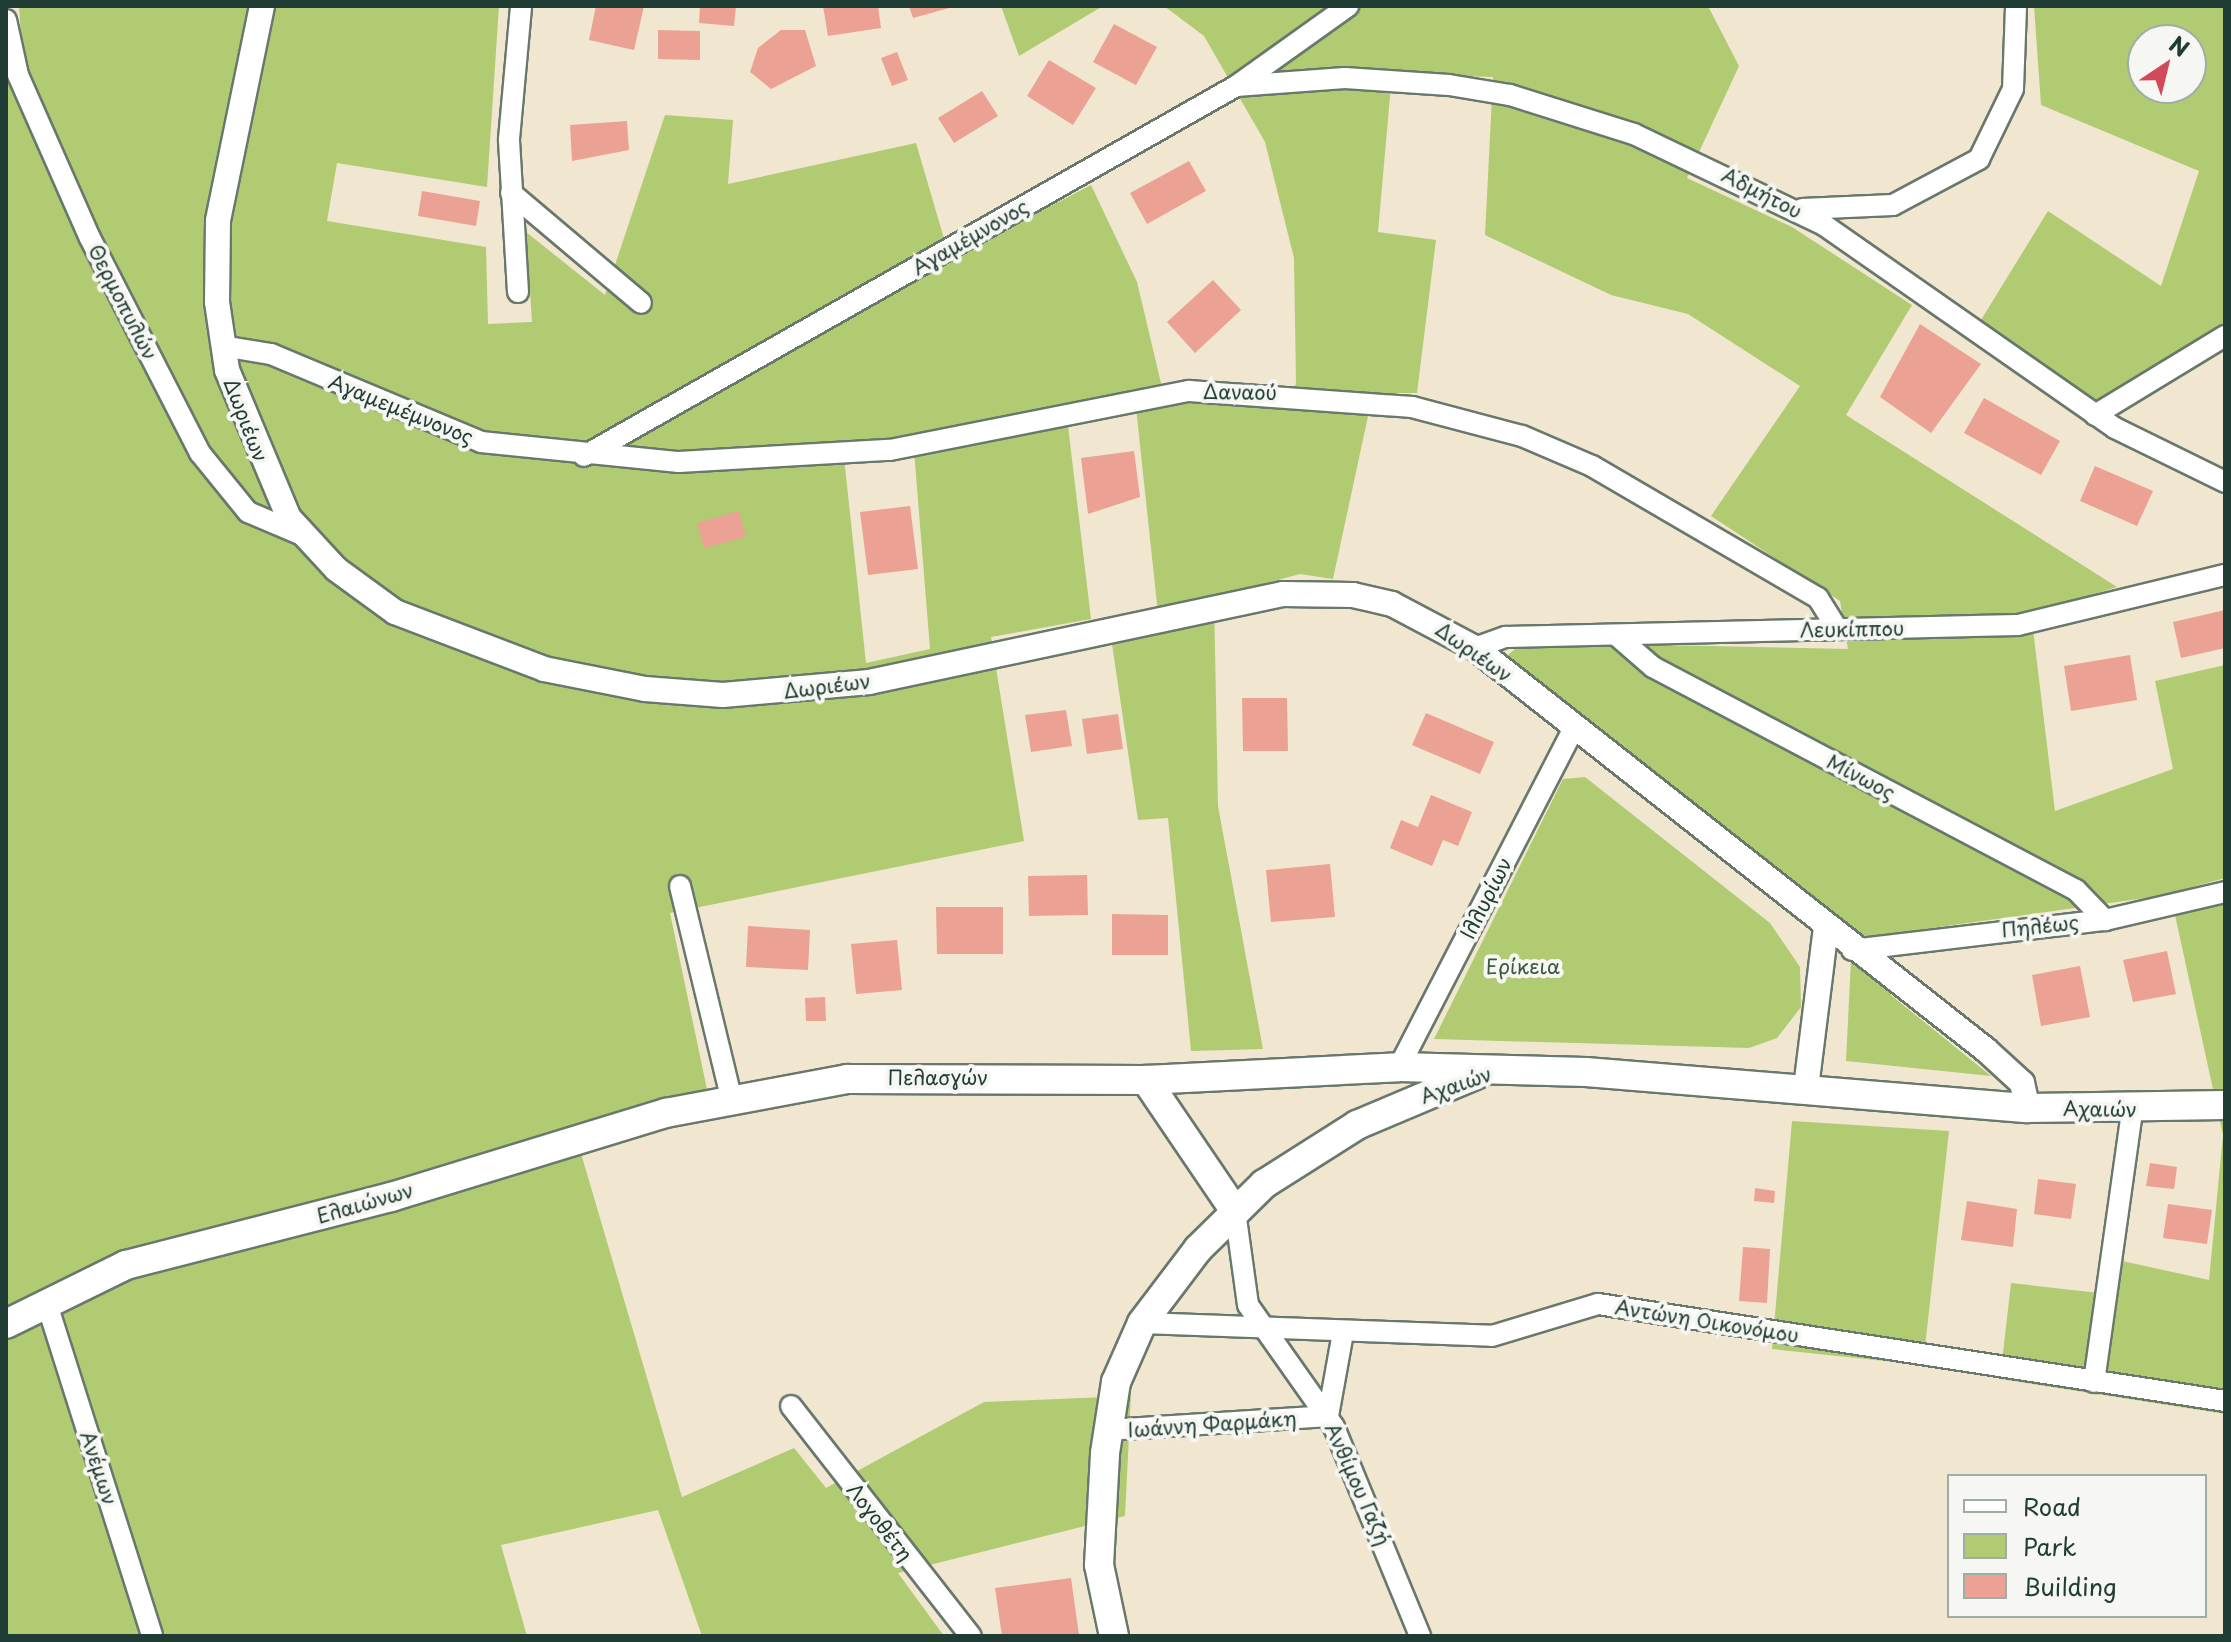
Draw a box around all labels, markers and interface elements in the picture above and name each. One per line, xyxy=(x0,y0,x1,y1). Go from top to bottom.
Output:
north arrow xyxy=(2127,24,2207,104)
text: N xyxy=(2163,27,2197,64)
street label: Αδμήτου xyxy=(1718,163,1806,223)
street label: Αγαμέμνονος xyxy=(908,194,1032,280)
street label: Θερμοπυλών xyxy=(84,240,162,364)
street label: Αγαμεμέμνονος xyxy=(325,369,477,449)
street label: Δωριέων xyxy=(219,375,273,465)
street label: Δαναού xyxy=(1203,379,1277,405)
street label: Λευκίππου xyxy=(1800,616,1904,642)
street label: Δωριέων xyxy=(1431,617,1517,687)
street label: Δωριέων xyxy=(782,669,872,703)
street label: Μίνωος xyxy=(1823,749,1899,805)
street label: Ιλλυρίων xyxy=(1455,853,1517,943)
street label: Πηλέως xyxy=(2000,910,2080,942)
park label: Ερίκεια xyxy=(1486,954,1560,978)
street label: Αχαιών xyxy=(1417,1062,1495,1108)
street label: Πελασγών xyxy=(888,1065,988,1089)
street label: Αχαιών xyxy=(2063,1096,2137,1122)
street label: Ελαιώνων xyxy=(314,1178,416,1228)
street label: Αντώνη Οικονόμου xyxy=(1613,1295,1801,1347)
street label: Ιωάννη Φαρμάκη xyxy=(1126,1406,1298,1442)
street label: Ανθίμου Γαζή xyxy=(1320,1419,1396,1549)
street label: Ανέμων xyxy=(76,1428,122,1508)
legend xyxy=(1947,1474,2207,1618)
street label: Λογοθέτη xyxy=(842,1478,918,1566)
text: Road xyxy=(2023,1488,2081,1524)
text: Park xyxy=(2023,1528,2077,1564)
text: Building xyxy=(2023,1568,2117,1604)

